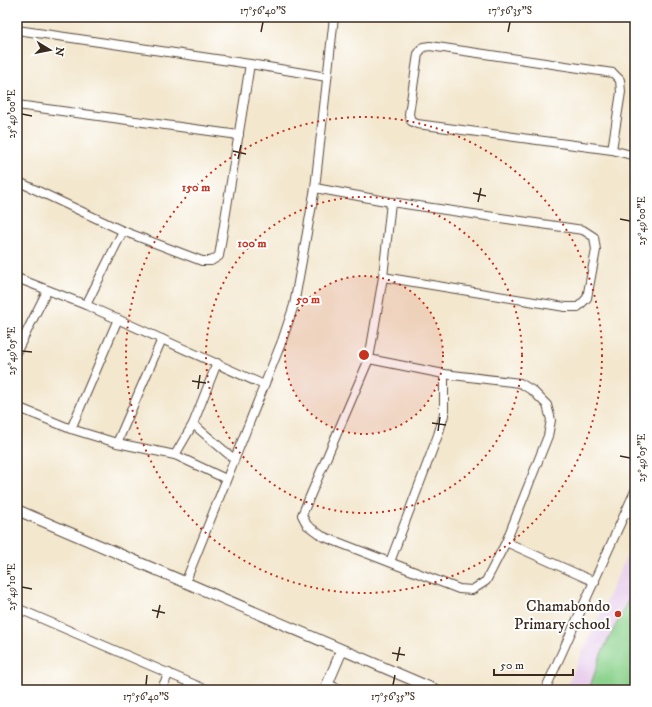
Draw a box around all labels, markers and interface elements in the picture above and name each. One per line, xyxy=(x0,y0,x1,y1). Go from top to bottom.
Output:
text: 17°56'40"S xyxy=(240,5,286,17)
text: 17°56'35"S xyxy=(488,5,532,17)
north arrow xyxy=(30,30,70,70)
text: N xyxy=(51,46,67,57)
text: 25°49'00"E xyxy=(6,89,18,139)
text: 150 m xyxy=(182,180,210,195)
text: 25°49'00"E xyxy=(636,196,648,246)
text: 100 m xyxy=(238,236,266,251)
text: 50 m xyxy=(295,292,320,307)
text: 25°49'05"E xyxy=(6,327,18,375)
centre of rings xyxy=(357,348,371,362)
text: 25°49'05"E xyxy=(636,434,648,482)
text: 25°49'10"E xyxy=(6,563,18,611)
place label: Chamabondo Primary school xyxy=(514,596,610,634)
marker: Chamabondo Primary school xyxy=(613,609,623,619)
scale bar xyxy=(494,651,573,677)
text: 50 m xyxy=(500,658,524,673)
text: 17°56'40"S xyxy=(123,691,169,703)
text: 17°56'35"S xyxy=(371,691,415,703)

